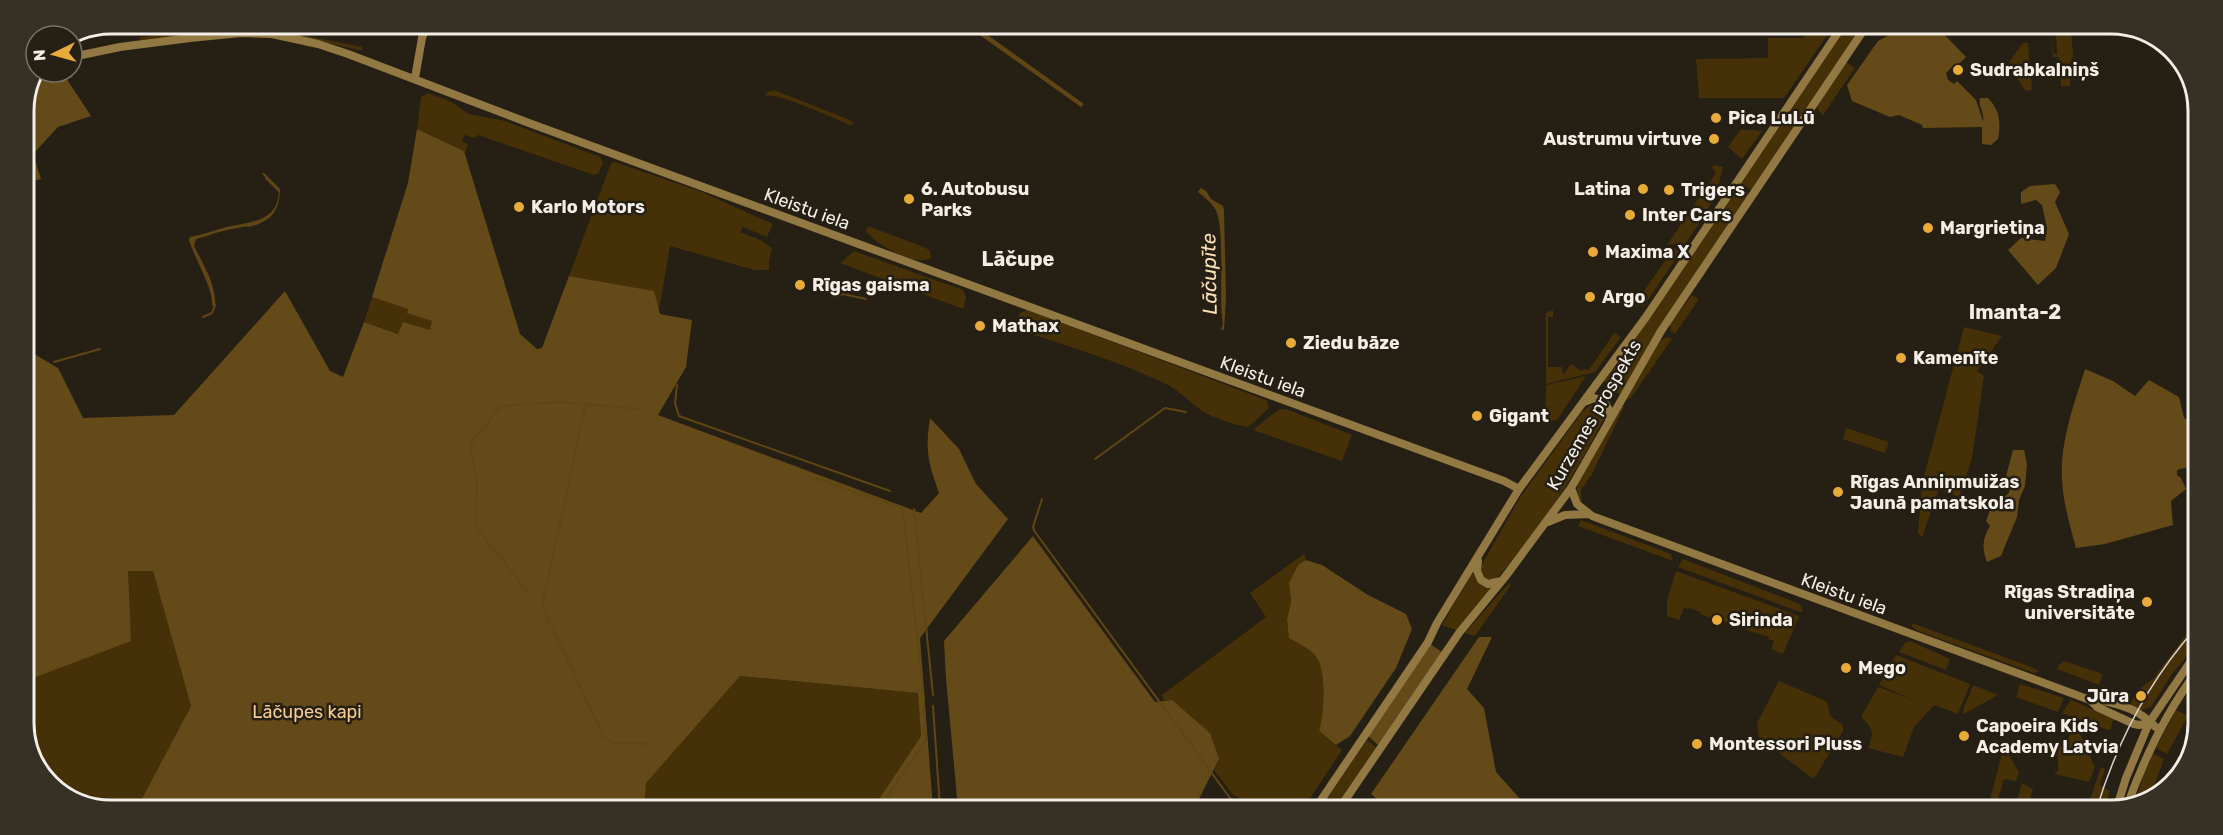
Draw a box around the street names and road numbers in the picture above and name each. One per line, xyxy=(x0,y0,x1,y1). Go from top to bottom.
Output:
street label: Kleistu iela xyxy=(761,183,853,235)
street label: Kurzemes prospekts xyxy=(1542,336,1646,494)
street label: Kleistu iela xyxy=(1217,351,1309,403)
street label: Kleistu iela xyxy=(1798,568,1890,620)

